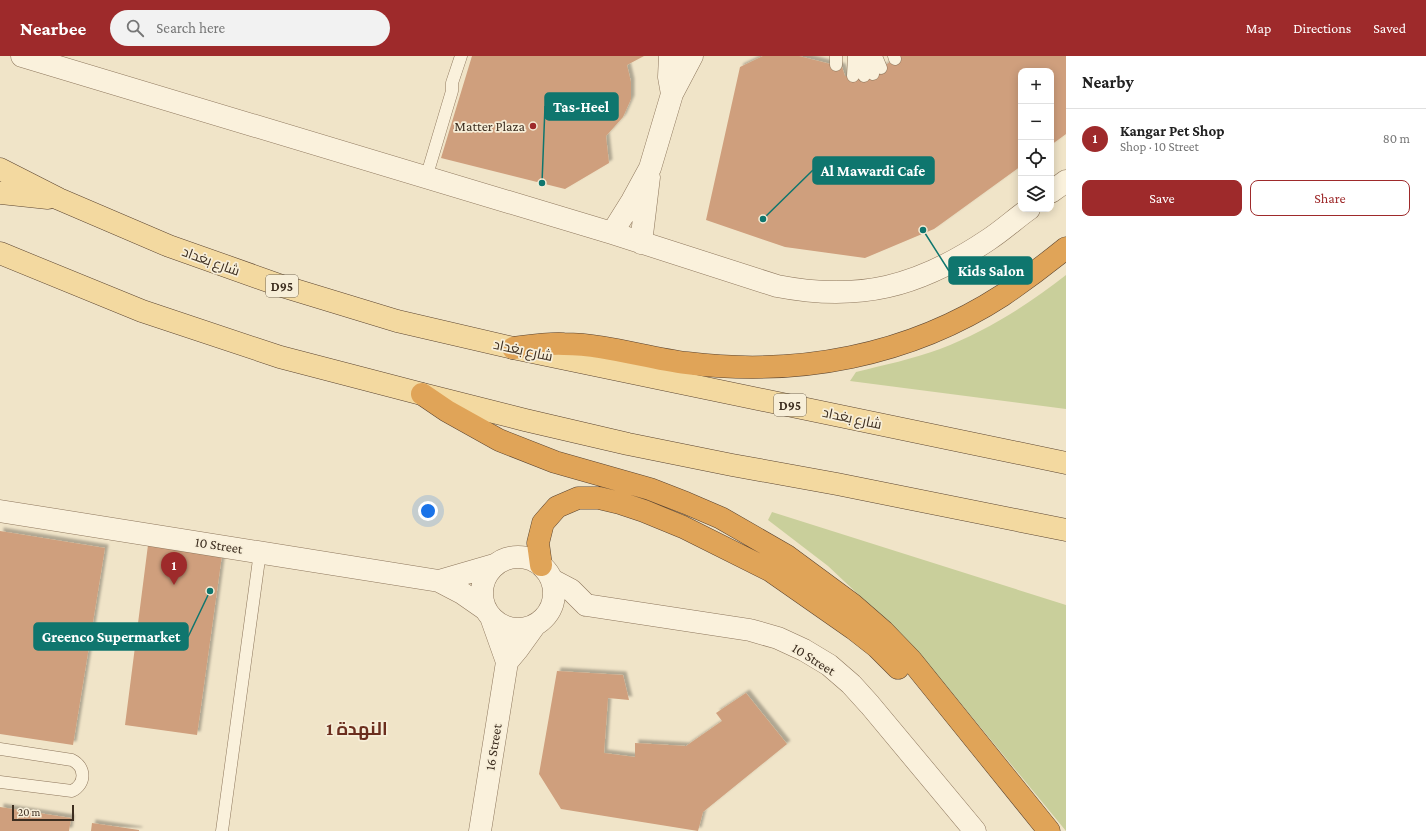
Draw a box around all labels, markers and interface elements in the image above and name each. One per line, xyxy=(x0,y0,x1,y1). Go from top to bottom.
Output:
search box xyxy=(110,10,390,46)
icon: search xyxy=(124,17,146,39)
text: Nearbee xyxy=(20,18,86,39)
text: Search here xyxy=(156,20,225,36)
text: Map xyxy=(1246,20,1271,36)
text: Directions xyxy=(1293,20,1351,36)
text: Saved xyxy=(1373,20,1406,36)
map controls xyxy=(1018,68,1054,212)
button: + xyxy=(1018,68,1054,104)
text: Nearby xyxy=(1082,73,1134,92)
callout: Tas-Heel xyxy=(545,93,618,120)
text: Tas-Heel xyxy=(553,99,610,115)
button: − xyxy=(1018,104,1054,140)
place label: Matter Plaza xyxy=(454,118,526,134)
marker: Matter Plaza xyxy=(528,121,538,131)
text: Kangar Pet Shop xyxy=(1120,123,1225,139)
text: 1 xyxy=(1093,131,1097,146)
text: 80 m xyxy=(1383,131,1410,146)
text: Shop · 10 Street xyxy=(1120,139,1199,154)
button: locate xyxy=(1018,140,1054,176)
callout: Al Mawardi Cafe xyxy=(813,157,934,184)
text: Al Mawardi Cafe xyxy=(820,163,925,179)
button: layers xyxy=(1018,176,1054,212)
button: Save xyxy=(1082,180,1242,216)
button: Share xyxy=(1250,180,1410,216)
street label: شارع بغداد xyxy=(180,243,242,280)
callout: Kids Salon xyxy=(949,257,1032,284)
text: Kids Salon xyxy=(958,263,1025,279)
road number: D95 xyxy=(266,275,298,297)
street label: شارع بغداد xyxy=(492,336,554,365)
road number: D95 xyxy=(774,394,806,416)
street label: شارع بغداد xyxy=(821,404,883,433)
your location xyxy=(418,501,438,521)
street label: 10 Street xyxy=(194,533,244,557)
pin: 1 xyxy=(161,552,187,585)
callout: Greenco Supermarket xyxy=(34,623,188,650)
text: Greenco Supermarket xyxy=(42,629,181,645)
street label: 10 Street xyxy=(789,639,839,679)
district label: النهدة 1 xyxy=(326,719,388,740)
street label: 16 Street xyxy=(481,722,505,772)
scale bar xyxy=(12,803,74,822)
text: 20 m xyxy=(18,806,40,818)

